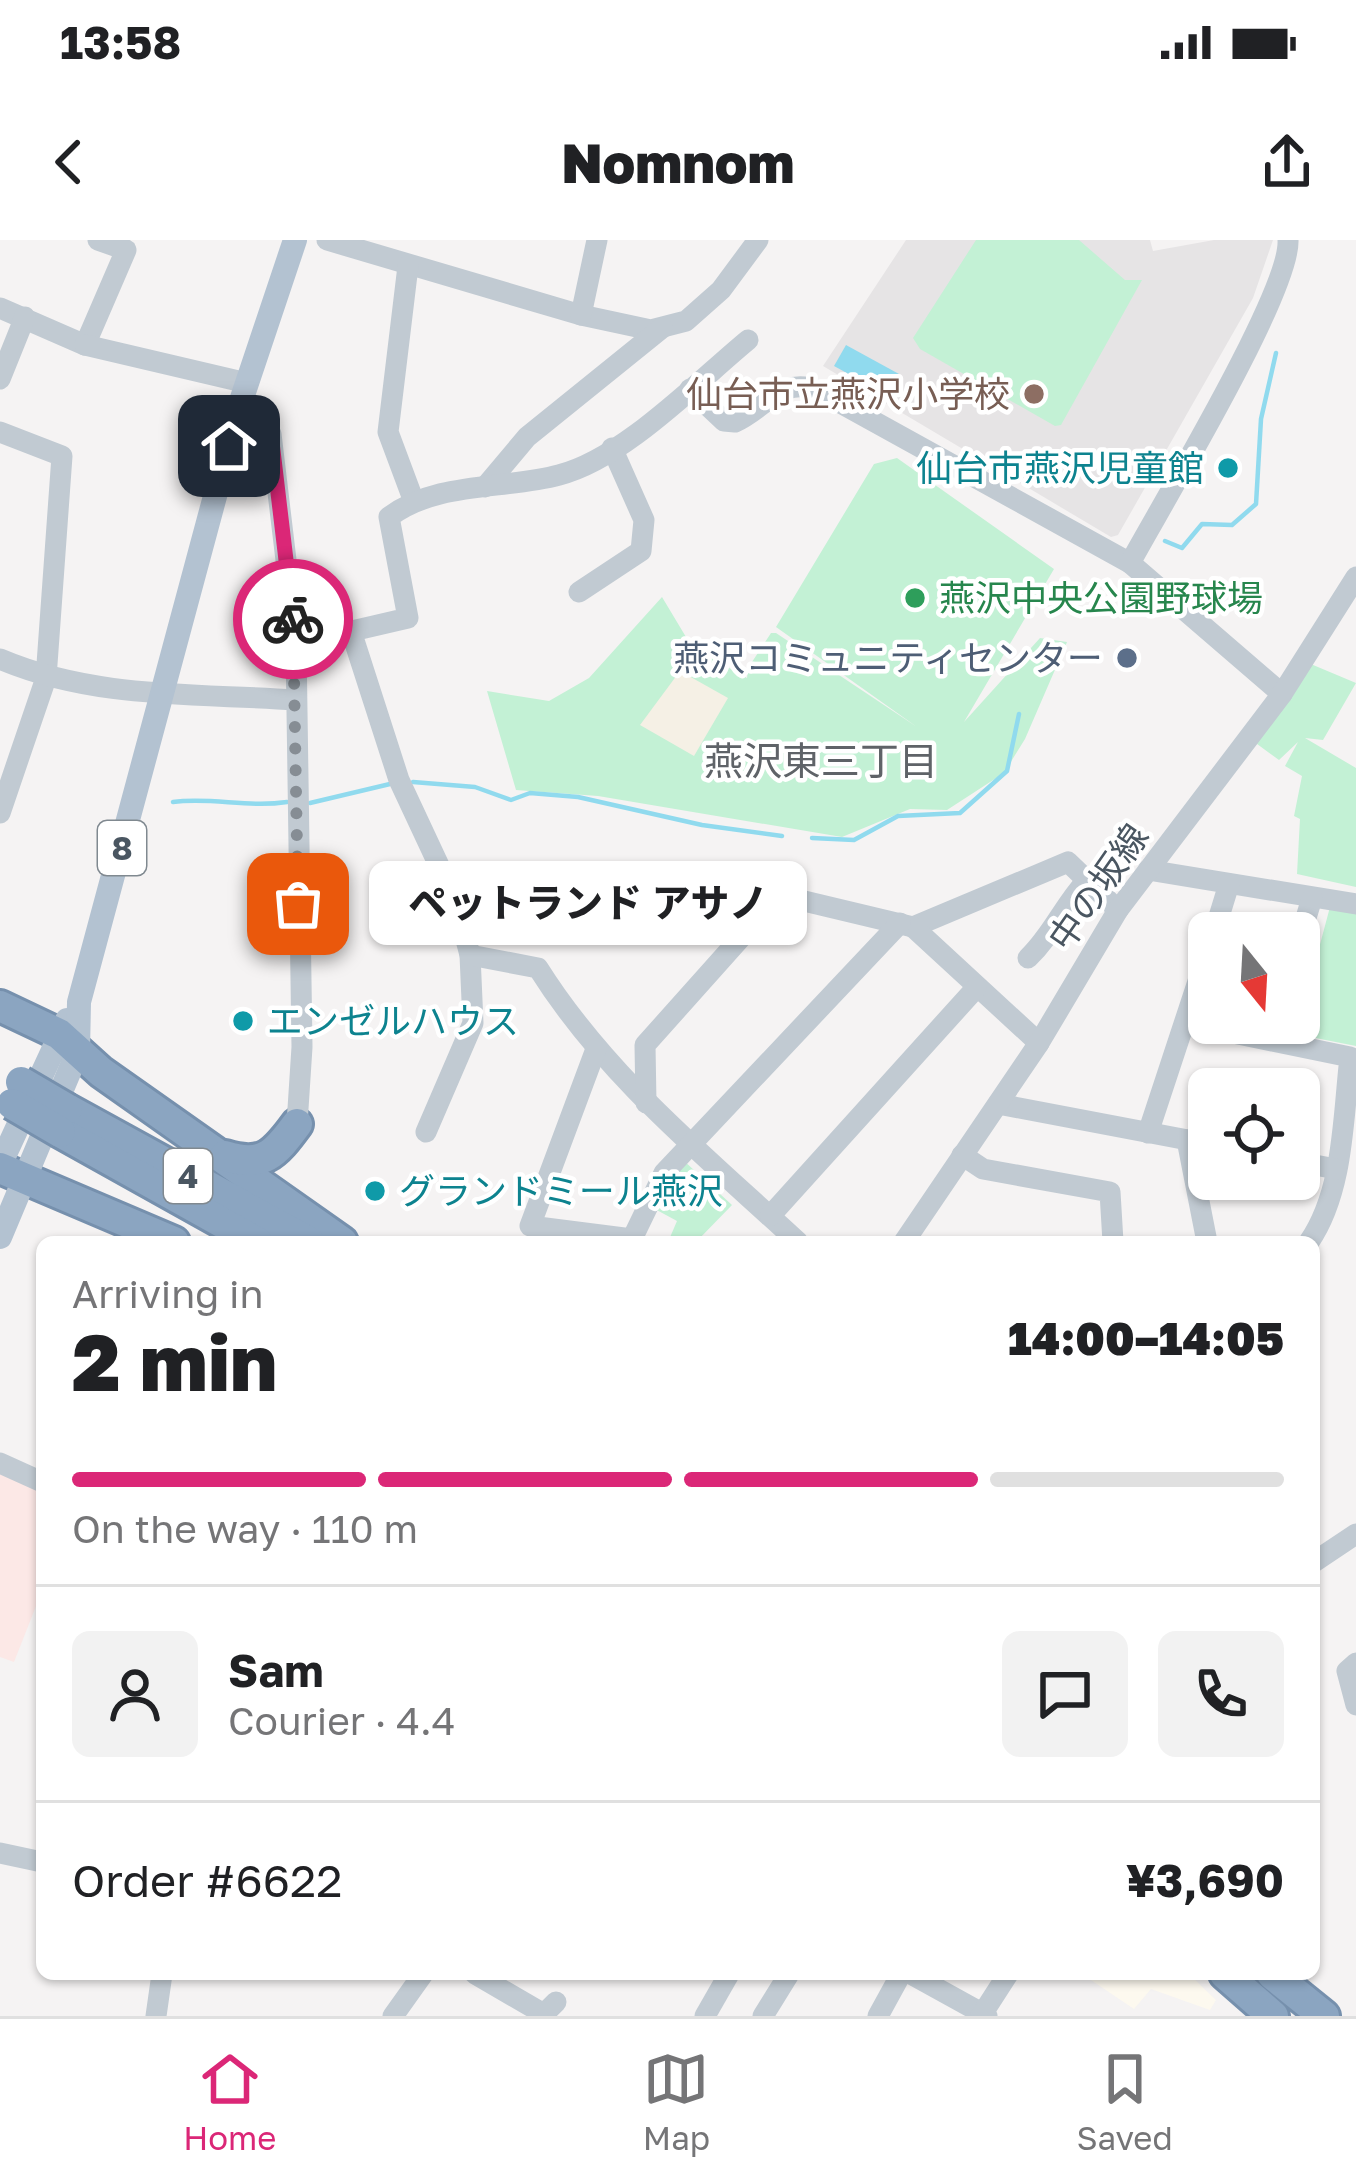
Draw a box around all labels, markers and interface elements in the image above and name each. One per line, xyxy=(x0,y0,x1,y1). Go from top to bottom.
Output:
text: 13:58 xyxy=(60,15,181,69)
icon: back xyxy=(36,129,102,195)
icon: share xyxy=(1254,129,1320,195)
text: Nomnom xyxy=(561,130,795,195)
place label: 仙台市立燕沢小学校 xyxy=(686,372,1010,415)
marker: 仙台市立燕沢小学校 xyxy=(1021,381,1047,407)
pin xyxy=(178,395,280,497)
icon: home xyxy=(196,413,262,479)
place label: 仙台市燕沢児童館 xyxy=(916,446,1204,489)
marker: 仙台市燕沢児童館 xyxy=(1215,455,1241,481)
courier xyxy=(233,559,353,679)
place label: 燕沢中央公園野球場 xyxy=(939,576,1263,619)
marker: 燕沢中央公園野球場 xyxy=(902,585,928,611)
icon: bike xyxy=(260,586,326,652)
place label: 燕沢コミュニティセンター xyxy=(673,636,1103,679)
marker: 燕沢コミュニティセンター xyxy=(1114,645,1140,671)
district label: 燕沢東三丁目 xyxy=(704,737,938,784)
street label: 中の坂線 xyxy=(1039,815,1157,958)
road number: 8 xyxy=(98,821,146,875)
pin xyxy=(247,853,349,955)
callout: ペットランド アサノ xyxy=(370,862,808,946)
icon: bag xyxy=(265,871,331,937)
text: ペットランド アサノ xyxy=(408,879,768,926)
north arrow xyxy=(1188,912,1320,1044)
map controls xyxy=(1188,912,1320,1200)
place label: エンゼルハウス xyxy=(267,999,519,1042)
marker: エンゼルハウス xyxy=(230,1008,256,1034)
button: locate xyxy=(1188,1068,1320,1200)
road number: 4 xyxy=(164,1149,212,1203)
place label: グランドミール燕沢 xyxy=(399,1169,723,1212)
marker: グランドミール燕沢 xyxy=(362,1178,388,1204)
text: Arriving in xyxy=(72,1270,263,1317)
text: 14:00–14:05 xyxy=(1008,1311,1284,1365)
text: 2 min xyxy=(72,1315,277,1408)
text: On the way · 110 m xyxy=(72,1505,418,1552)
button: person xyxy=(72,1631,198,1757)
button: chat xyxy=(1002,1631,1128,1757)
button: phone xyxy=(1158,1631,1284,1757)
text: Sam xyxy=(228,1643,324,1697)
text: Courier · 4.4 xyxy=(228,1697,456,1744)
text: Order #6622 xyxy=(72,1853,342,1907)
text: ¥3,690 xyxy=(1126,1853,1284,1907)
tab: Home xyxy=(183,2046,276,2157)
tab: Map xyxy=(643,2046,710,2157)
tab: Saved xyxy=(1076,2046,1173,2157)

